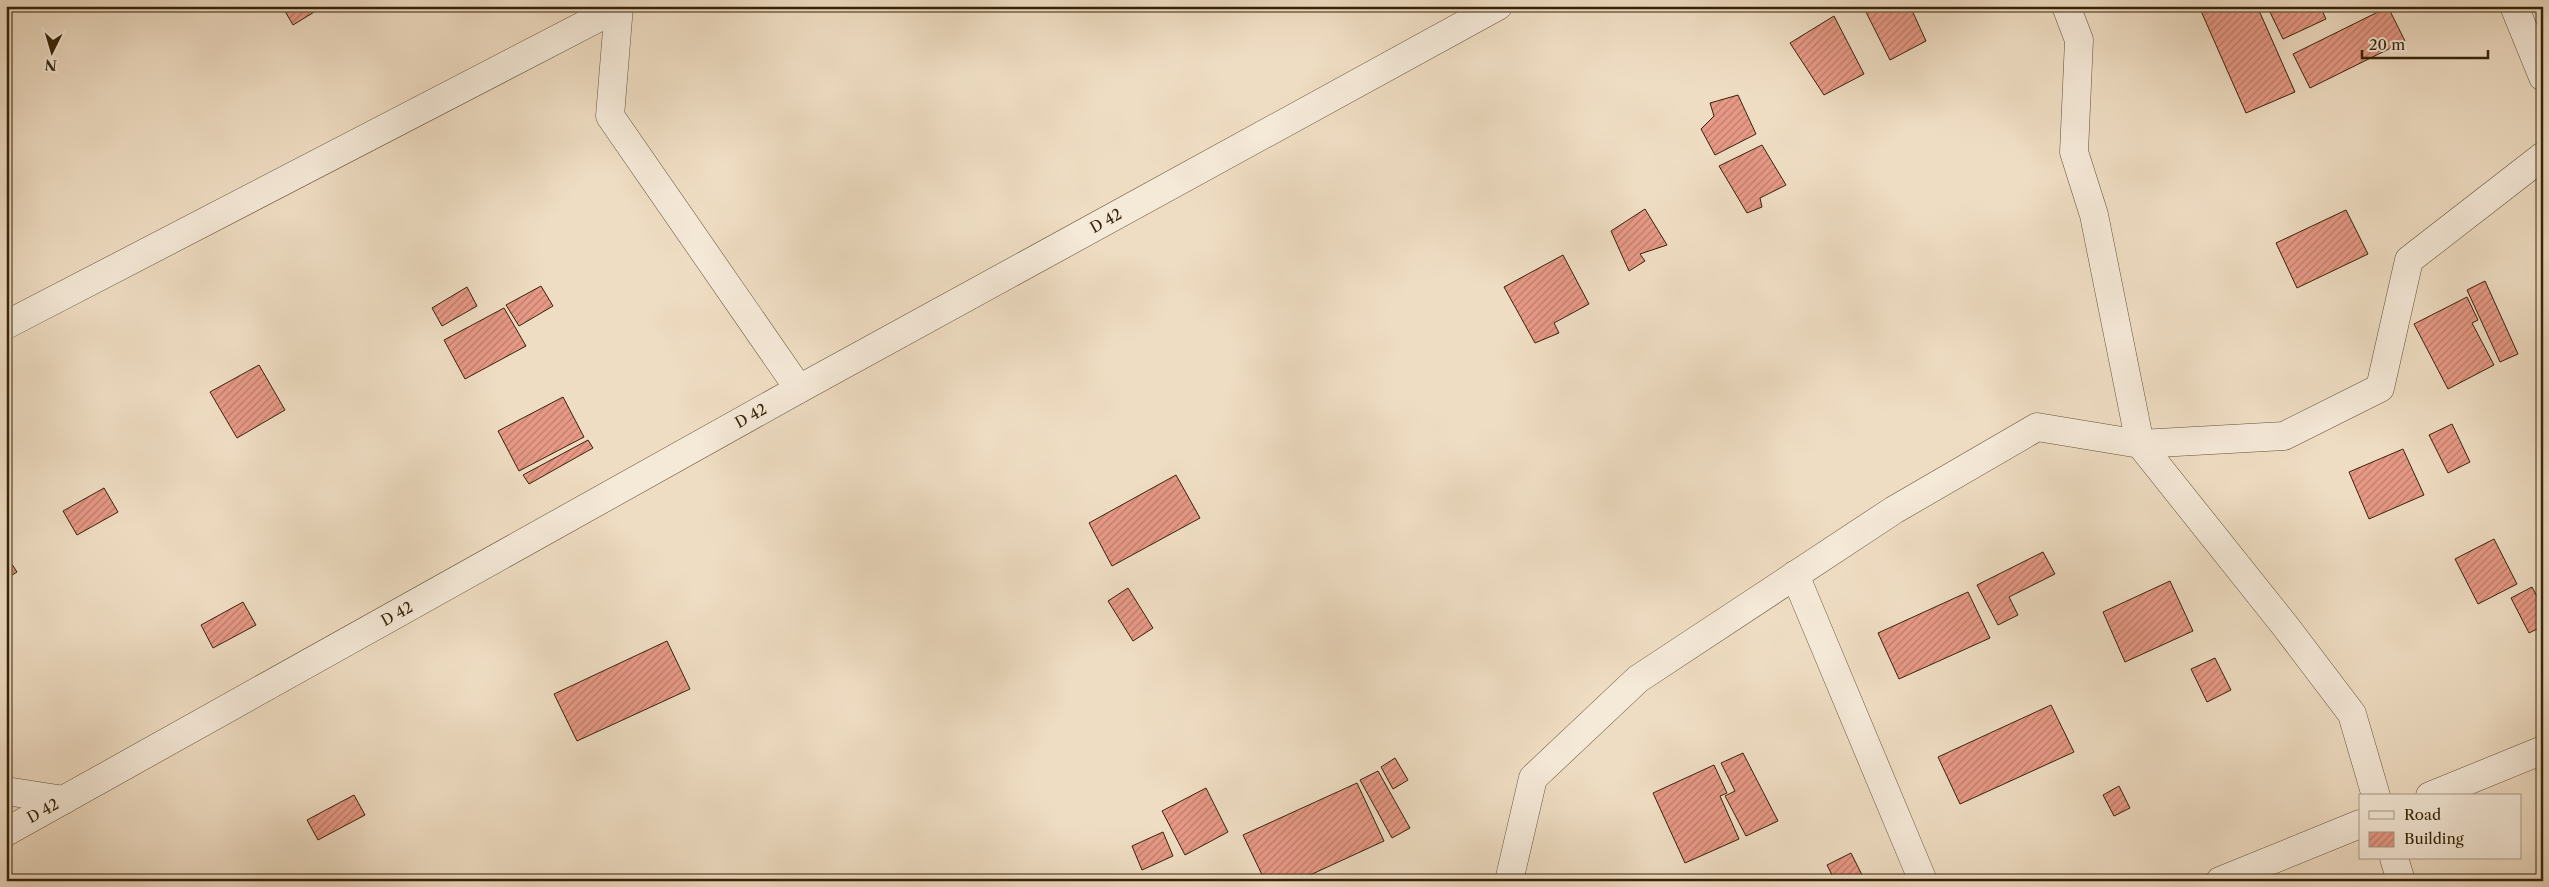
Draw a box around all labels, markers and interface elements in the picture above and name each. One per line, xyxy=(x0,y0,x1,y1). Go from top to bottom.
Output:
north arrow xyxy=(28,28,78,78)
scale bar xyxy=(2362,28,2488,60)
text: 20 m xyxy=(2369,35,2405,54)
text: N xyxy=(44,55,58,74)
street label: D 42 xyxy=(1087,204,1125,237)
street label: D 42 xyxy=(732,399,770,432)
street label: D 42 xyxy=(378,597,416,630)
street label: D 42 xyxy=(24,794,62,827)
legend xyxy=(2359,794,2522,860)
text: Road xyxy=(2404,805,2441,824)
text: Building xyxy=(2404,829,2464,848)

